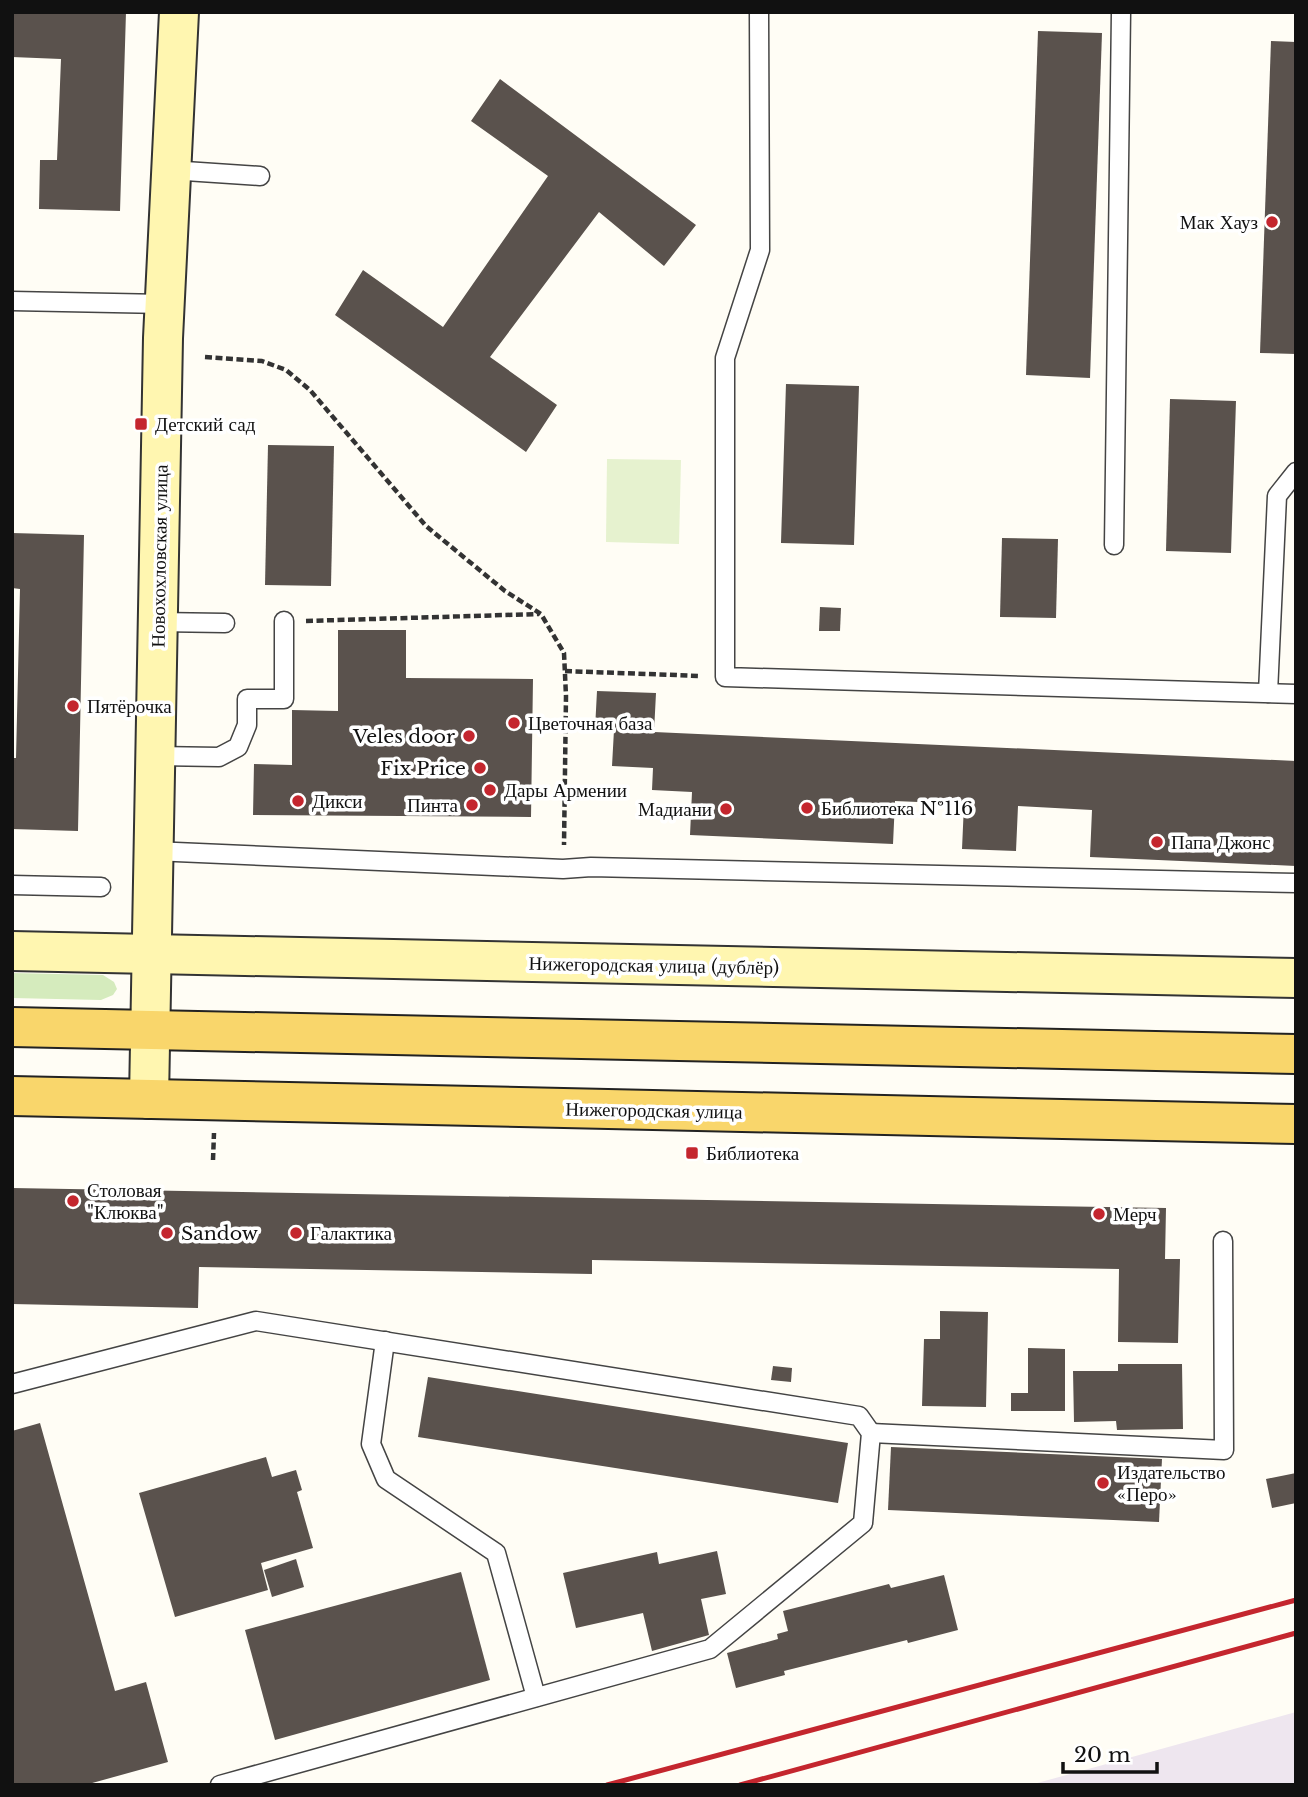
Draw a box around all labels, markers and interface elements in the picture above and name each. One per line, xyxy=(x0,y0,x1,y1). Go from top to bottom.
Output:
place label: Мак Хауз xyxy=(1180,211,1258,234)
marker: Мак Хауз xyxy=(1264,214,1280,230)
place label: Детский сад xyxy=(155,413,256,436)
marker: Детский сад xyxy=(133,416,149,432)
street label: Новохохловская улица xyxy=(146,464,173,648)
place label: Пятёрочка xyxy=(87,695,172,718)
marker: Пятёрочка xyxy=(65,698,81,714)
place label: Цветочная база xyxy=(528,712,653,735)
marker: Цветочная база xyxy=(506,715,522,731)
place label: Veles door xyxy=(352,725,455,748)
marker: Veles door xyxy=(461,728,477,744)
place label: Fix Price xyxy=(380,757,466,780)
marker: Fix Price xyxy=(472,760,488,776)
place label: Дары Армении xyxy=(504,779,627,802)
marker: Дары Армении xyxy=(482,782,498,798)
place label: Дикси xyxy=(312,790,363,813)
marker: Дикси xyxy=(290,793,306,809)
place label: Пинта xyxy=(407,794,459,817)
marker: Пинта xyxy=(464,797,480,813)
place label: Библиотека №116 xyxy=(821,797,973,820)
place label: Мадиани xyxy=(638,798,712,821)
marker: Библиотека №116 xyxy=(799,800,815,816)
marker: Мадиани xyxy=(718,801,734,817)
place label: Папа Джонс xyxy=(1171,831,1271,854)
marker: Папа Джонс xyxy=(1149,834,1165,850)
street label: Нижегородская улица (дублёр) xyxy=(528,952,780,979)
street label: Нижегородская улица xyxy=(565,1097,743,1124)
place label: Библиотека xyxy=(706,1142,800,1165)
marker: Библиотека xyxy=(684,1145,700,1161)
place label: Столовая "Клюква" xyxy=(87,1179,164,1224)
marker: Столовая "Клюква" xyxy=(65,1193,81,1209)
place label: Мерч xyxy=(1113,1203,1157,1226)
marker: Мерч xyxy=(1091,1206,1107,1222)
place label: Sandow xyxy=(181,1222,258,1245)
place label: Галактика xyxy=(310,1222,392,1245)
marker: Sandow xyxy=(159,1225,175,1241)
marker: Галактика xyxy=(288,1225,304,1241)
place label: Издательство «Перо» xyxy=(1117,1461,1225,1506)
marker: Издательство «Перо» xyxy=(1095,1475,1111,1491)
scale bar xyxy=(1063,1730,1158,1774)
text: 20 m xyxy=(1074,1742,1131,1768)

